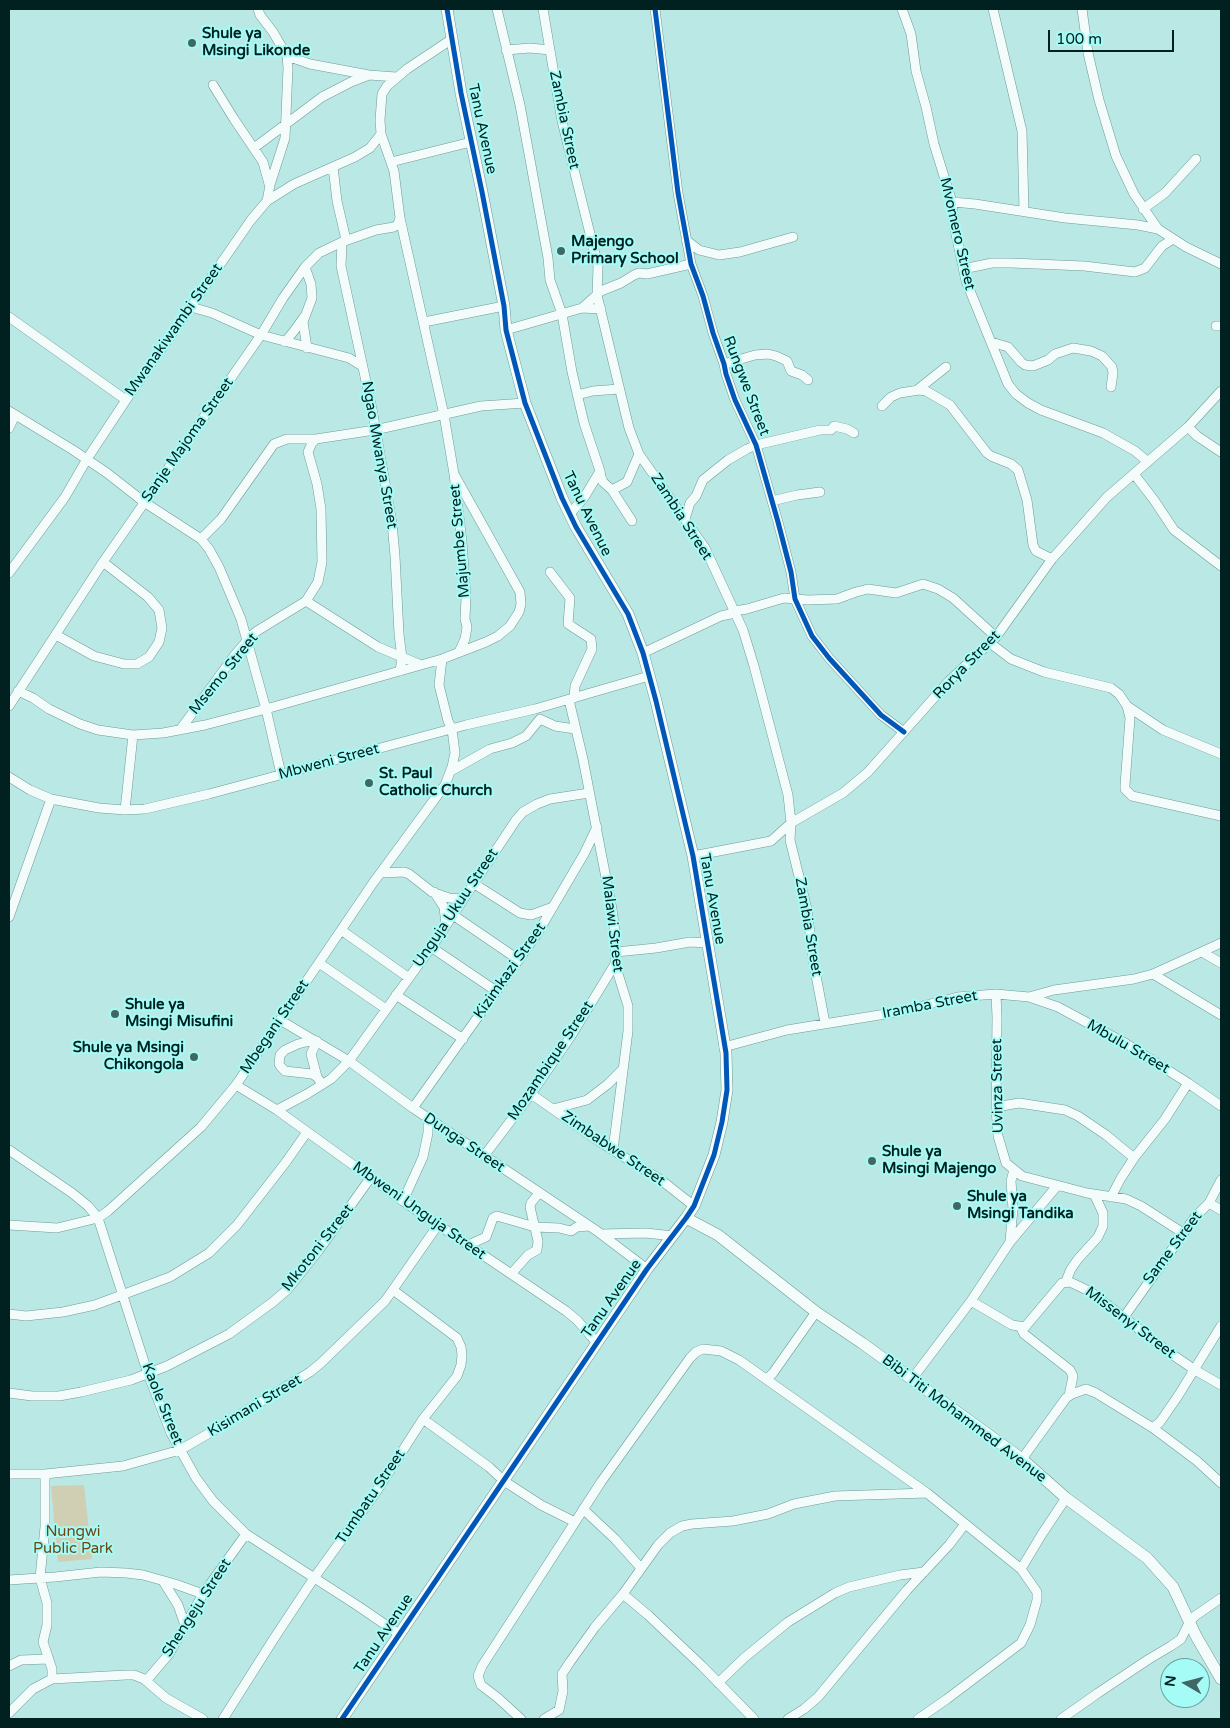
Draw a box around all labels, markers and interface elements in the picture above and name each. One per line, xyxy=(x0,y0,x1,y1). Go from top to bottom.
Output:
scale bar xyxy=(1050,20,1176,52)
place label: Shule ya Msingi Likonde xyxy=(202,25,310,60)
text: 100 m xyxy=(1056,30,1102,48)
marker: Shule ya Msingi Likonde xyxy=(186,37,198,49)
street label: Zambia Street xyxy=(545,69,583,171)
street label: Tanu Avenue xyxy=(464,82,500,176)
street label: Mvomero Street xyxy=(935,176,979,292)
place label: Majengo Primary School xyxy=(571,233,679,268)
marker: Majengo Primary School xyxy=(555,245,567,257)
street label: Mwanakiwambi Street xyxy=(121,260,227,400)
street label: Rungwe Street xyxy=(719,334,773,438)
street label: Sanje Majoma Street xyxy=(138,374,238,506)
street label: Ngao Mwanya Street xyxy=(357,380,401,530)
street label: Tanu Avenue xyxy=(559,469,615,559)
street label: Zambia Street xyxy=(646,470,716,564)
street label: Majumbe Street xyxy=(446,483,474,599)
street label: Rorya Street xyxy=(930,627,1004,703)
street label: Msemo Street xyxy=(186,630,262,718)
street label: Mbweni Street xyxy=(277,740,381,784)
place label: St. Paul Catholic Church xyxy=(379,765,492,800)
marker: St. Paul Catholic Church xyxy=(363,777,375,789)
street label: Unguja Ukuu Street xyxy=(410,845,502,971)
street label: Tanu Avenue xyxy=(695,852,729,946)
street label: Malawi Street xyxy=(597,875,627,973)
street label: Zambia Street xyxy=(790,876,826,978)
street label: Kizimkazi Street xyxy=(470,919,550,1023)
street label: Mbegani Street xyxy=(237,976,313,1078)
street label: Iramba Street xyxy=(881,987,979,1023)
place label: Shule ya Msingi Misufini xyxy=(125,996,233,1031)
street label: Mozambique Street xyxy=(504,998,598,1124)
marker: Shule ya Msingi Misufini xyxy=(109,1008,121,1020)
street label: Mbulu Street xyxy=(1083,1016,1173,1078)
street label: Uvinza Street xyxy=(988,1038,1008,1134)
place label: Shule ya Msingi Chikongola xyxy=(73,1039,184,1074)
marker: Shule ya Msingi Chikongola xyxy=(188,1051,200,1063)
street label: Zimbabwe Street xyxy=(558,1108,668,1190)
street label: Dunga Street xyxy=(420,1109,508,1177)
place label: Shule ya Msingi Majengo xyxy=(882,1143,996,1178)
marker: Shule ya Msingi Majengo xyxy=(866,1155,878,1167)
street label: Mbweni Unguja Street xyxy=(349,1158,489,1264)
place label: Shule ya Msingi Tandika xyxy=(967,1188,1074,1223)
marker: Shule ya Msingi Tandika xyxy=(951,1200,963,1212)
street label: Mkotoni Street xyxy=(278,1201,358,1295)
street label: Same Street xyxy=(1140,1208,1206,1288)
street label: Tanu Avenue xyxy=(578,1256,646,1342)
street label: Missenyi Street xyxy=(1081,1283,1179,1363)
street label: Bibi Titi Mohammed Avenue xyxy=(878,1351,1050,1487)
street label: Kaole Street xyxy=(137,1360,187,1448)
street label: Kisimani Street xyxy=(205,1371,305,1441)
street label: Tumbatu Street xyxy=(333,1446,409,1548)
park label: Nungwi Public Park xyxy=(33,1523,113,1558)
street label: Shengeju Street xyxy=(159,1555,235,1661)
street label: Tanu Avenue xyxy=(351,1591,417,1677)
north arrow xyxy=(1160,1658,1210,1708)
text: N xyxy=(1161,1674,1180,1688)

